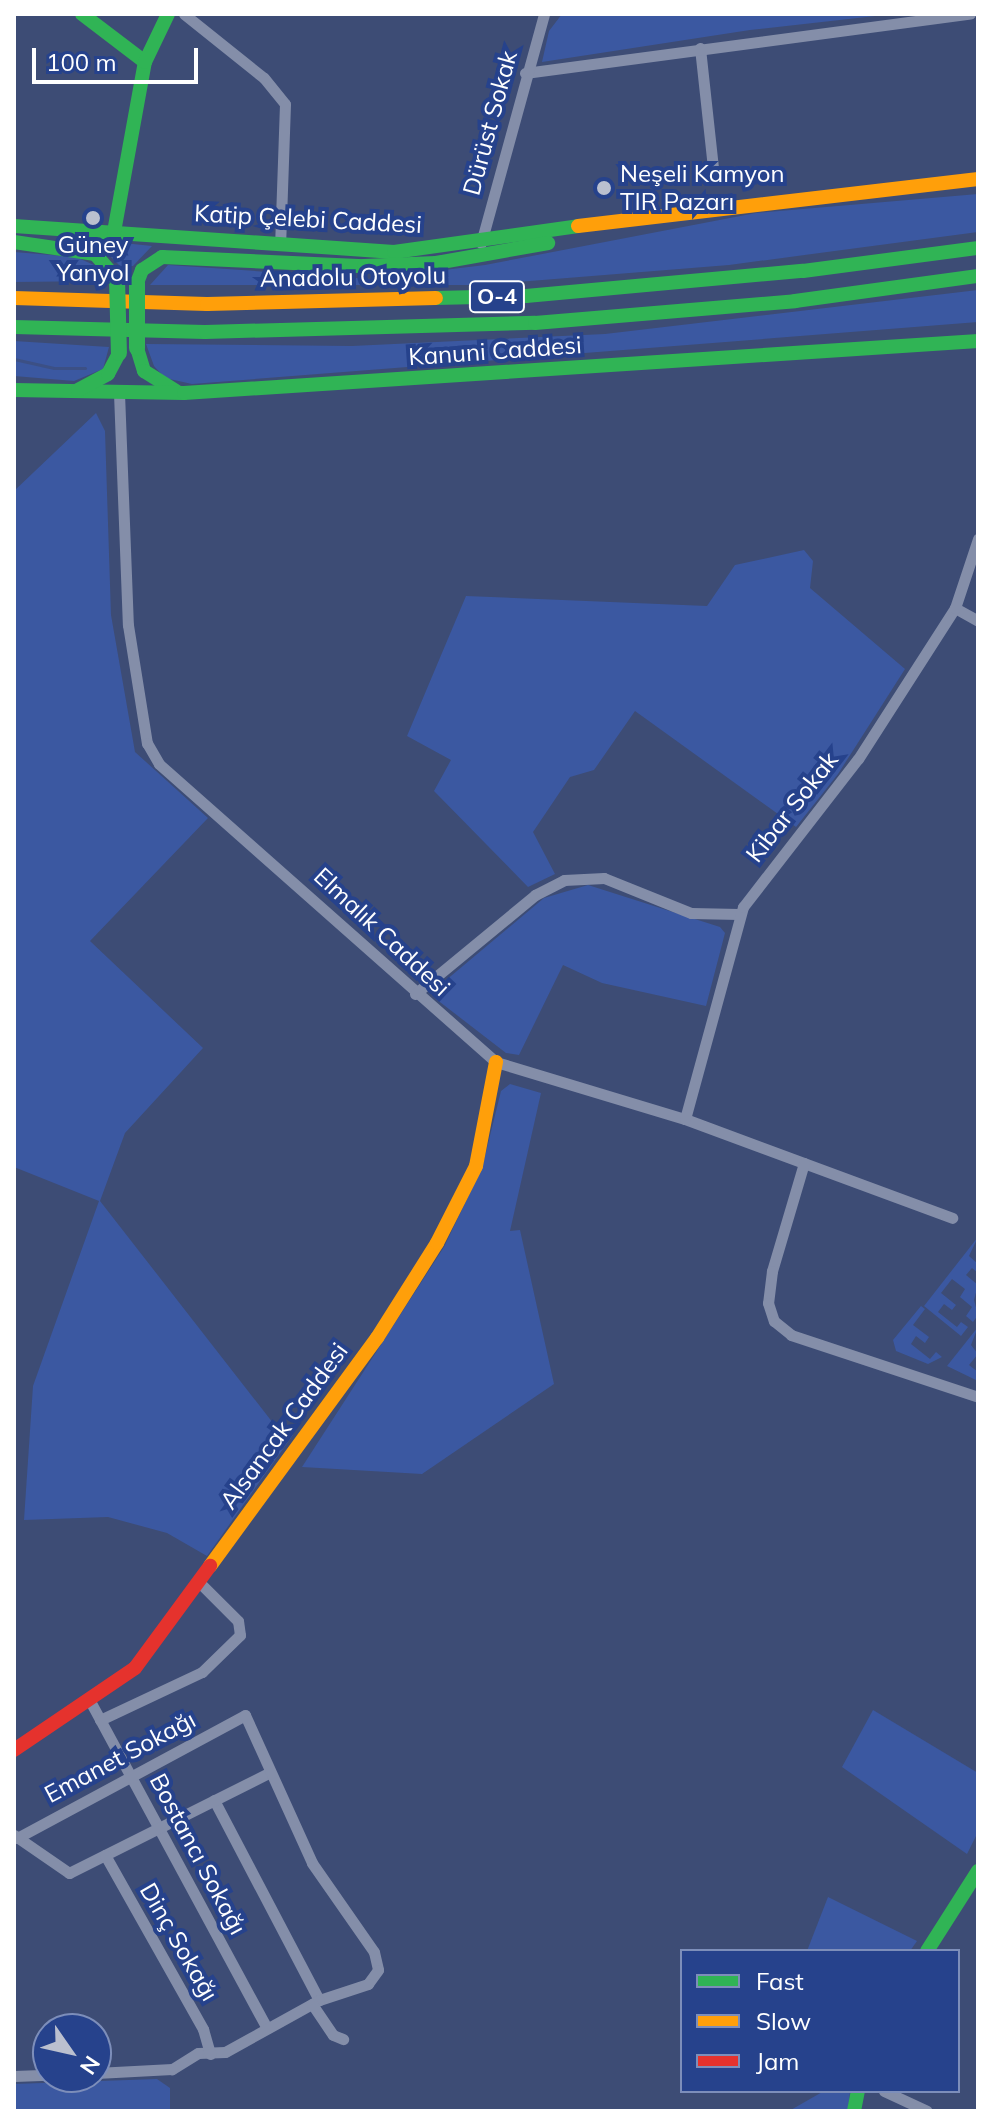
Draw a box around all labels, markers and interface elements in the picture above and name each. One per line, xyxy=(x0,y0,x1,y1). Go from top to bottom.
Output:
scale bar xyxy=(36,32,202,82)
text: 100 m xyxy=(46,47,117,77)
street label: Dürüst Sokak xyxy=(457,48,523,198)
place label: Neşeli Kamyon TIR Pazarı xyxy=(620,160,785,216)
marker: Neşeli Kamyon TIR Pazarı xyxy=(595,179,613,197)
street label: Katip Çelebi Caddesi xyxy=(193,199,423,239)
marker: Güney Yanyol xyxy=(84,209,102,227)
place label: Güney Yanyol xyxy=(56,231,130,287)
street label: Anadolu Otoyolu xyxy=(260,261,446,293)
road number: O-4 xyxy=(467,279,527,315)
street label: Kanuni Caddesi xyxy=(407,331,583,371)
street label: Kibar Sokak xyxy=(740,746,844,868)
street label: Elmalık Caddesi xyxy=(308,862,456,1002)
street label: Alsancak Caddesi xyxy=(214,1337,354,1515)
street label: Emanet Sokağı xyxy=(40,1705,200,1809)
street label: Bostancı Sokağı xyxy=(144,1769,252,1939)
street label: Dinç Sokağı xyxy=(134,1878,224,2006)
legend xyxy=(680,1949,960,2093)
text: Fast xyxy=(756,1966,804,1996)
text: Slow xyxy=(756,2006,811,2036)
north arrow xyxy=(32,2013,112,2093)
text: Jam xyxy=(756,2046,799,2076)
text: N xyxy=(74,2051,106,2080)

